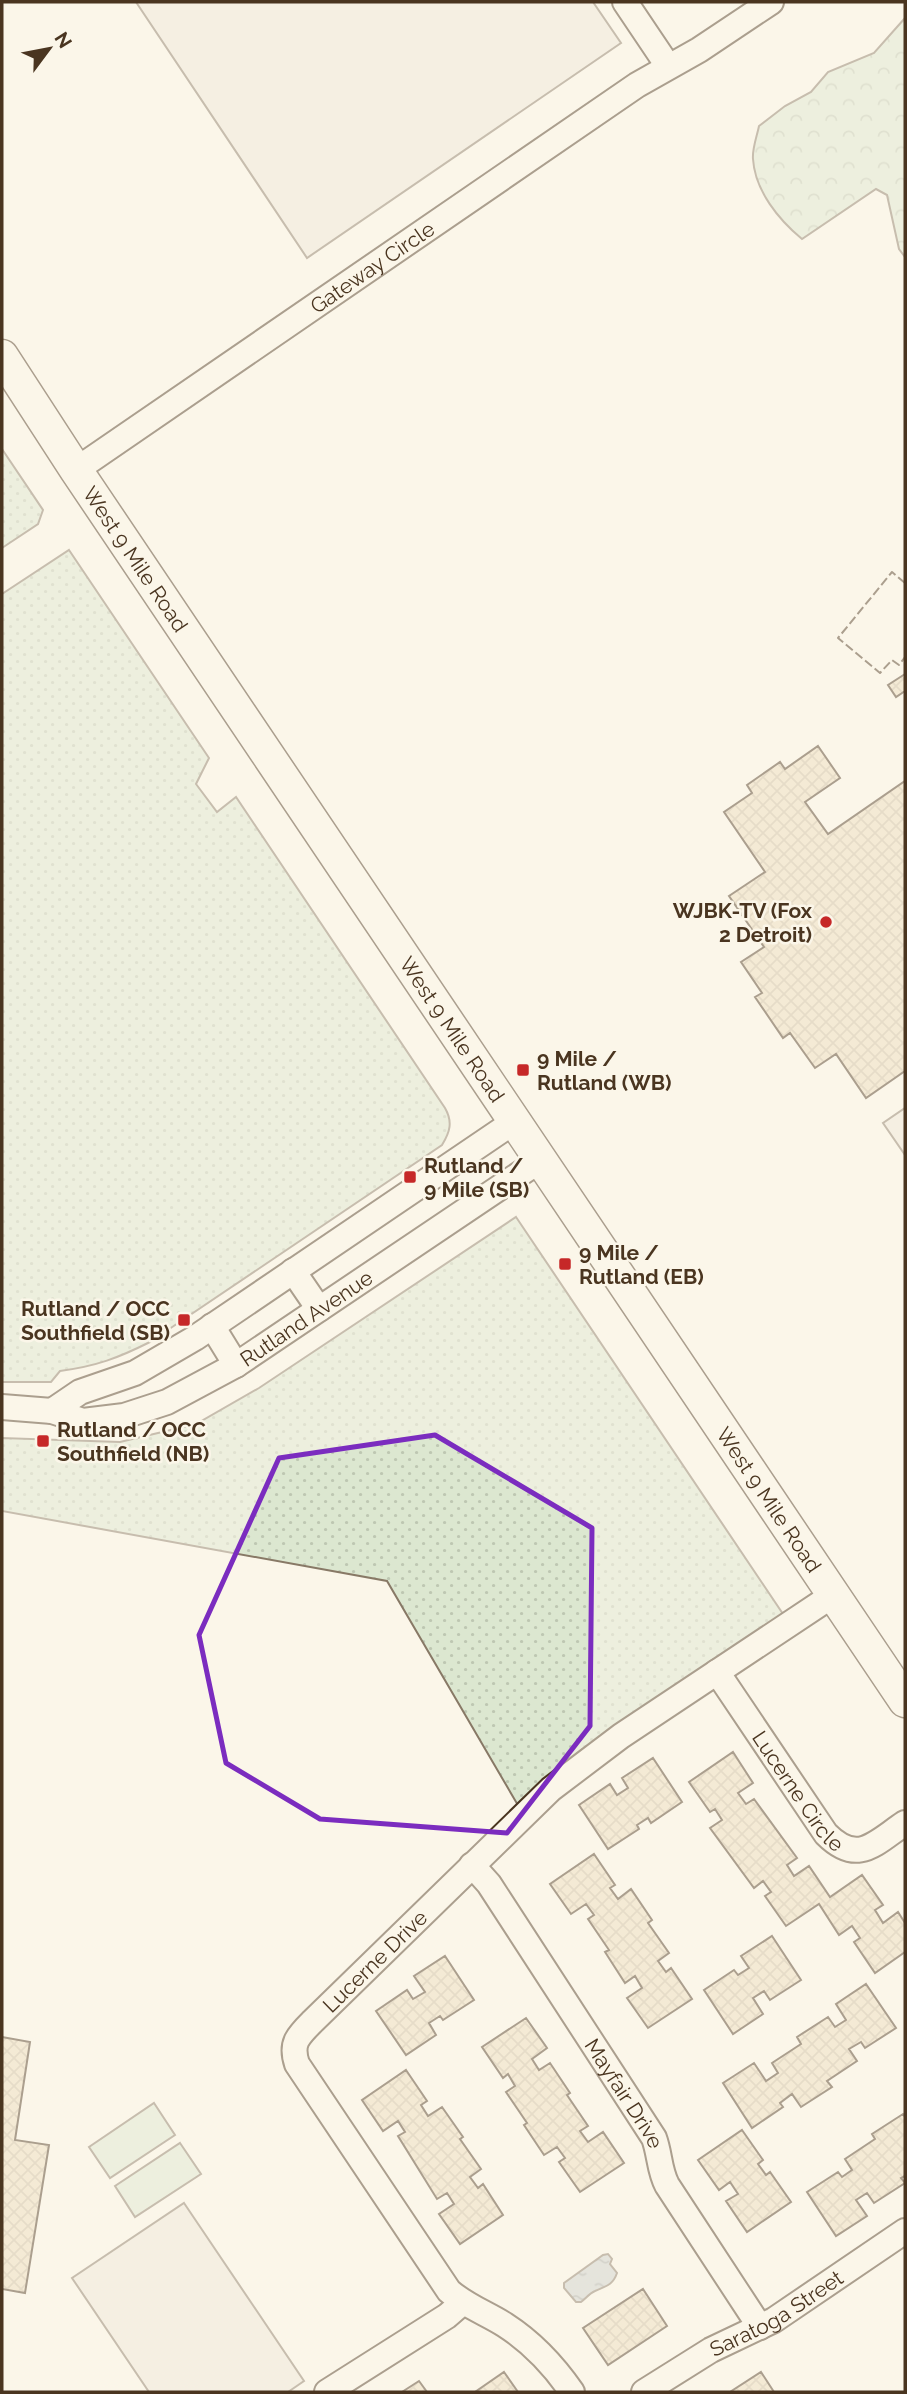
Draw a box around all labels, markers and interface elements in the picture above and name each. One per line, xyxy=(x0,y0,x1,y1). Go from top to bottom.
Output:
north arrow xyxy=(14,14,84,84)
text: N xyxy=(50,28,77,52)
street label: Gateway Circle xyxy=(305,216,439,318)
street label: West 9 Mile Road xyxy=(78,481,194,636)
place label: WJBK-TV (Fox 2 Detroit) xyxy=(673,898,813,947)
marker: WJBK-TV (Fox 2 Detroit) xyxy=(818,914,834,930)
street label: West 9 Mile Road xyxy=(395,952,510,1107)
place label: 9 Mile / Rutland (WB) xyxy=(537,1046,671,1095)
marker: 9 Mile / Rutland (WB) xyxy=(515,1062,531,1078)
place label: Rutland / 9 Mile (SB) xyxy=(424,1153,529,1202)
marker: Rutland / 9 Mile (SB) xyxy=(402,1169,418,1185)
place label: 9 Mile / Rutland (EB) xyxy=(579,1240,704,1289)
marker: 9 Mile / Rutland (EB) xyxy=(557,1256,573,1272)
street label: Rutland Avenue xyxy=(235,1264,377,1371)
place label: Rutland / OCC Southfield (SB) xyxy=(21,1296,170,1345)
marker: Rutland / OCC Southfield (SB) xyxy=(176,1312,192,1328)
place label: Rutland / OCC Southfield (NB) xyxy=(57,1417,209,1466)
street label: West 9 Mile Road xyxy=(711,1422,827,1577)
marker: Rutland / OCC Southfield (NB) xyxy=(35,1433,51,1449)
street label: Lucerne Circle xyxy=(748,1726,848,1856)
street label: Lucerne Drive xyxy=(317,1904,432,2017)
street label: Mayfair Drive xyxy=(580,2034,669,2151)
street label: Saratoga Street xyxy=(705,2265,847,2361)

